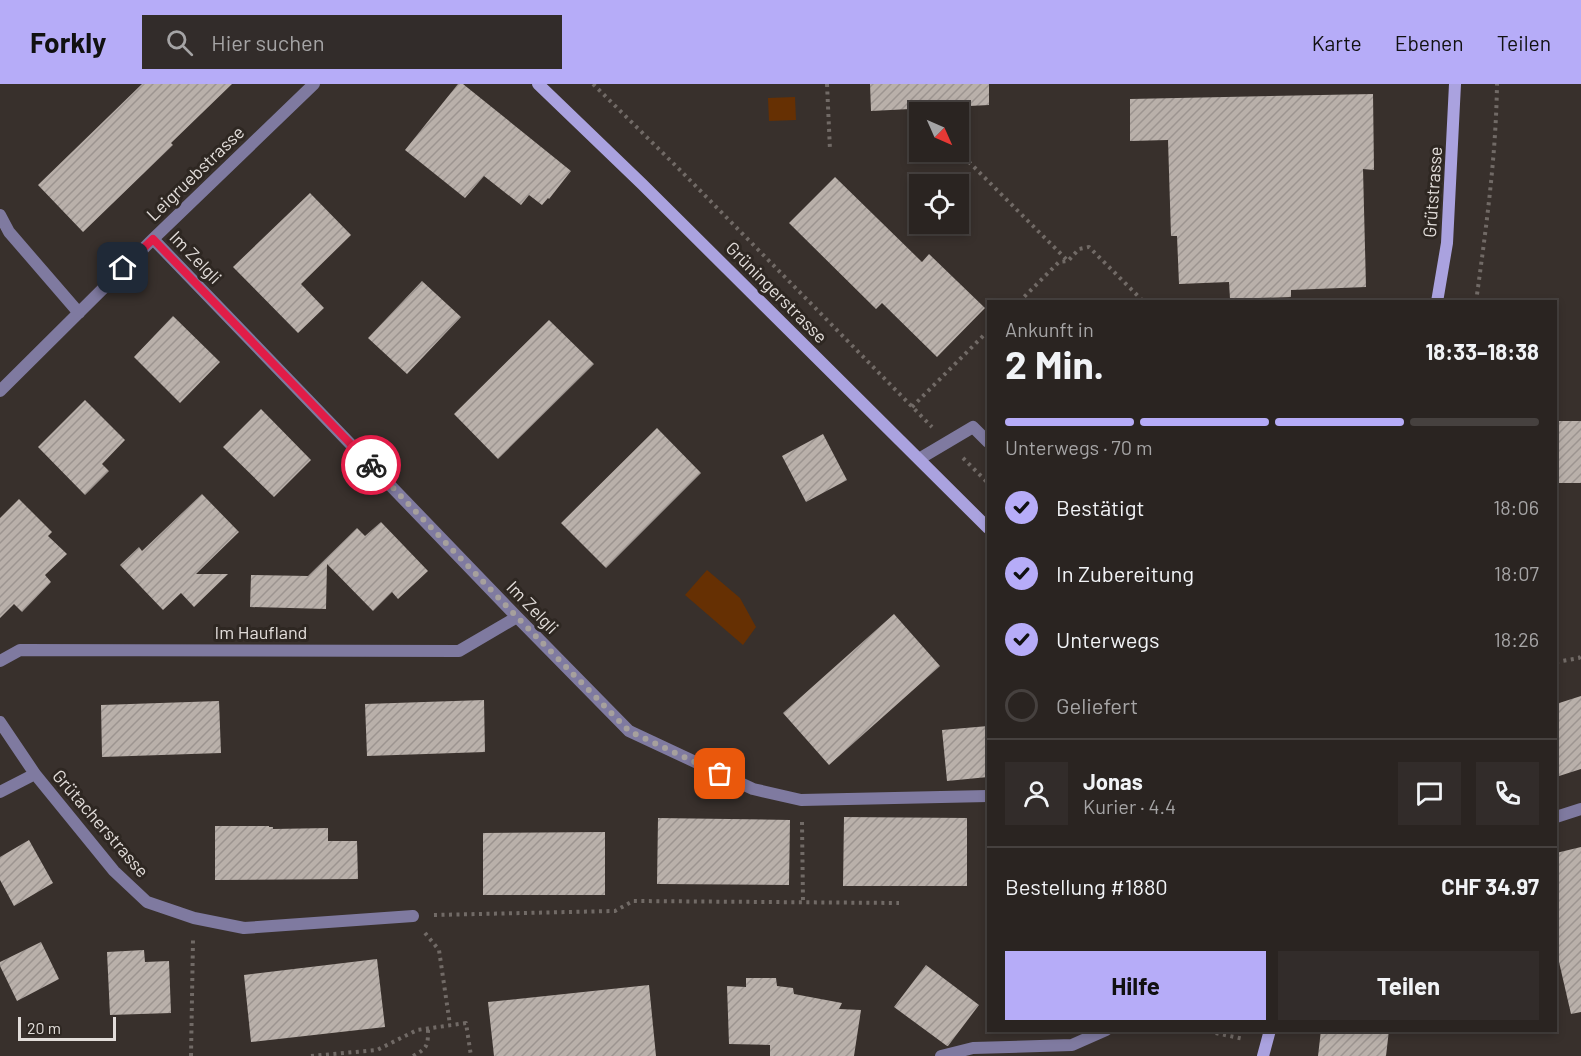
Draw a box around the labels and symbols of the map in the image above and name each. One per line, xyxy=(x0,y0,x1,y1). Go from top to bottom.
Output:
north arrow xyxy=(909,102,969,162)
street label: Leigruebstrasse xyxy=(142,121,248,225)
street label: Grütstrasse xyxy=(1418,146,1446,238)
street label: Im Zelgli xyxy=(165,226,227,288)
street label: Grüningerstrasse xyxy=(722,237,832,347)
pin xyxy=(97,242,148,293)
courier xyxy=(341,435,401,495)
street label: Im Zelgli xyxy=(502,576,564,638)
street label: Im Haufland xyxy=(215,621,307,643)
pin xyxy=(694,748,745,799)
street label: Grütacherstrasse xyxy=(48,765,154,881)
scale bar xyxy=(18,1014,116,1042)

